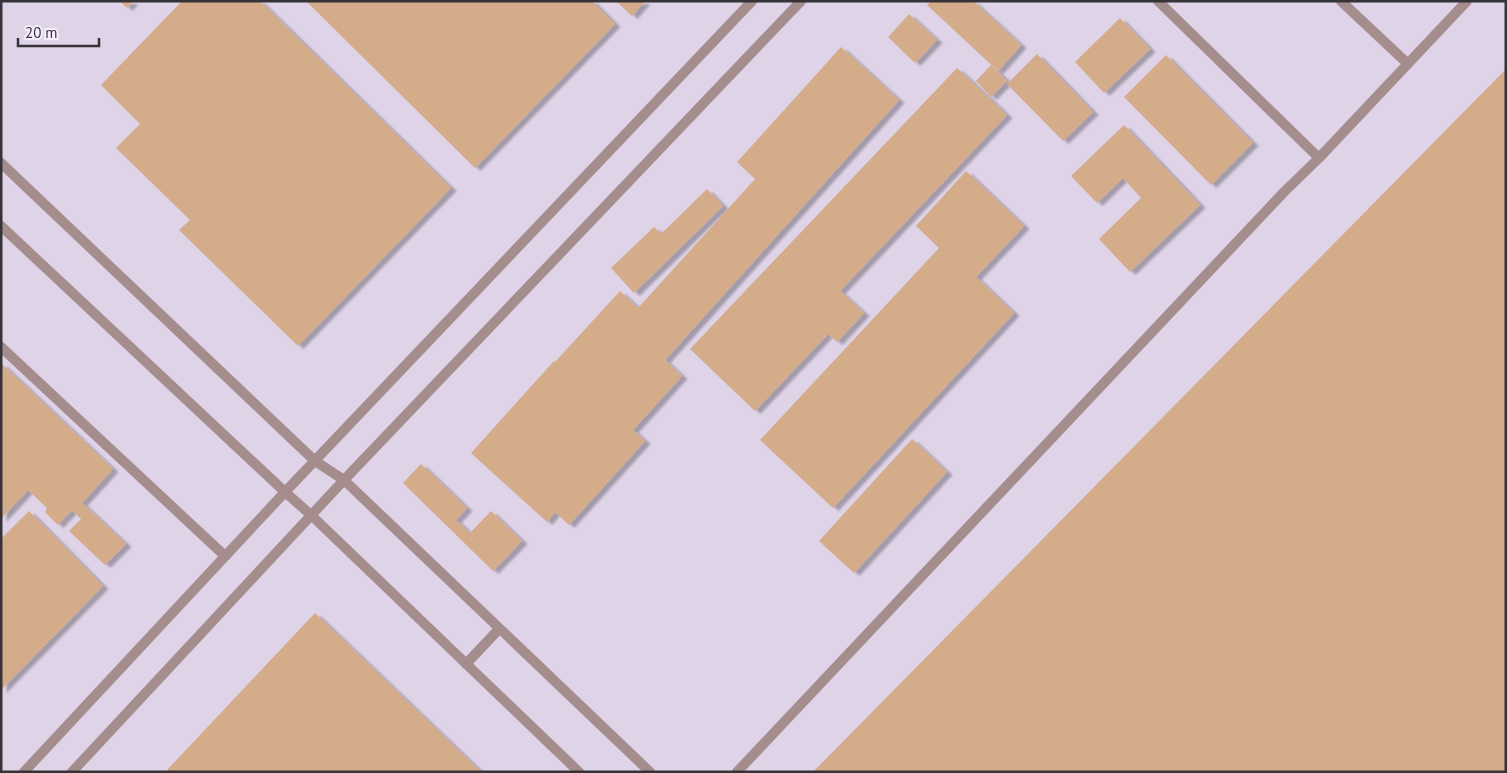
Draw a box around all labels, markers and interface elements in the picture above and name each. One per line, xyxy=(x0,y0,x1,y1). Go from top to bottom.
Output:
scale bar xyxy=(18,15,99,47)
text: 20 m xyxy=(25,23,58,42)

